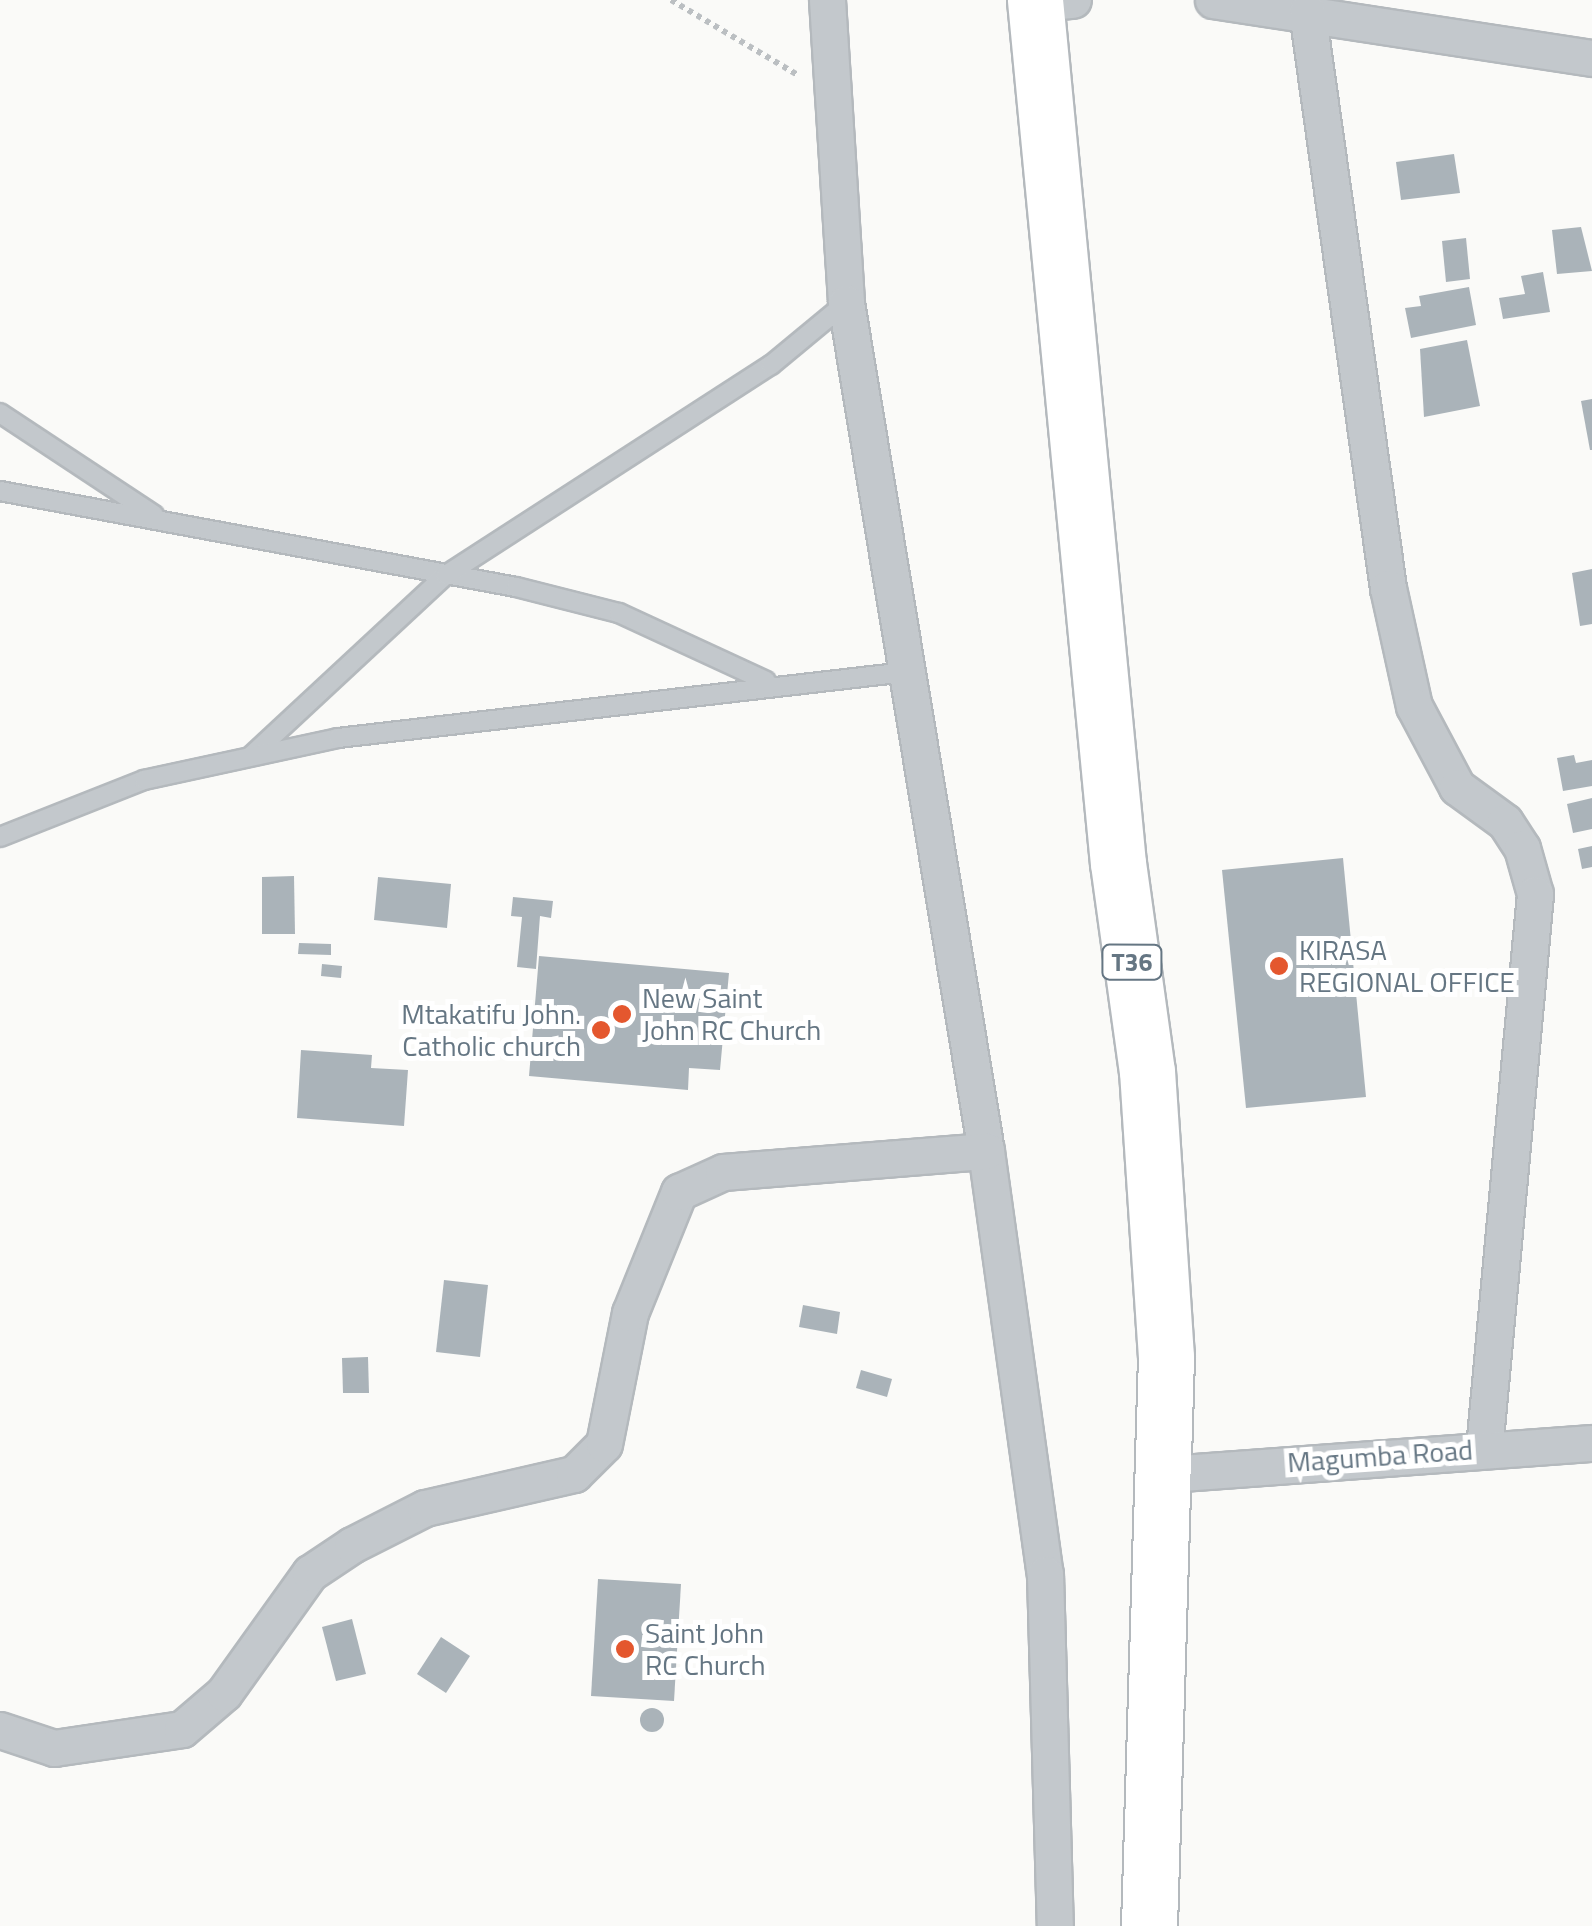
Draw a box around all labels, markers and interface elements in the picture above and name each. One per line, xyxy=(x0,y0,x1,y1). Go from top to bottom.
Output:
place label: KIRASA REGIONAL OFFICE xyxy=(1299,933,1515,999)
road number: T36 xyxy=(1100,942,1164,982)
marker: KIRASA REGIONAL OFFICE xyxy=(1268,955,1290,977)
place label: New Saint John RC Church xyxy=(642,981,821,1047)
place label: Mtakatifu John. Catholic church xyxy=(401,997,581,1063)
marker: New Saint John RC Church xyxy=(611,1003,633,1025)
marker: Mtakatifu John. Catholic church xyxy=(590,1019,612,1041)
street label: Magumba Road xyxy=(1286,1433,1474,1479)
place label: Saint John RC Church xyxy=(645,1616,765,1682)
marker: Saint John RC Church xyxy=(614,1638,636,1660)

